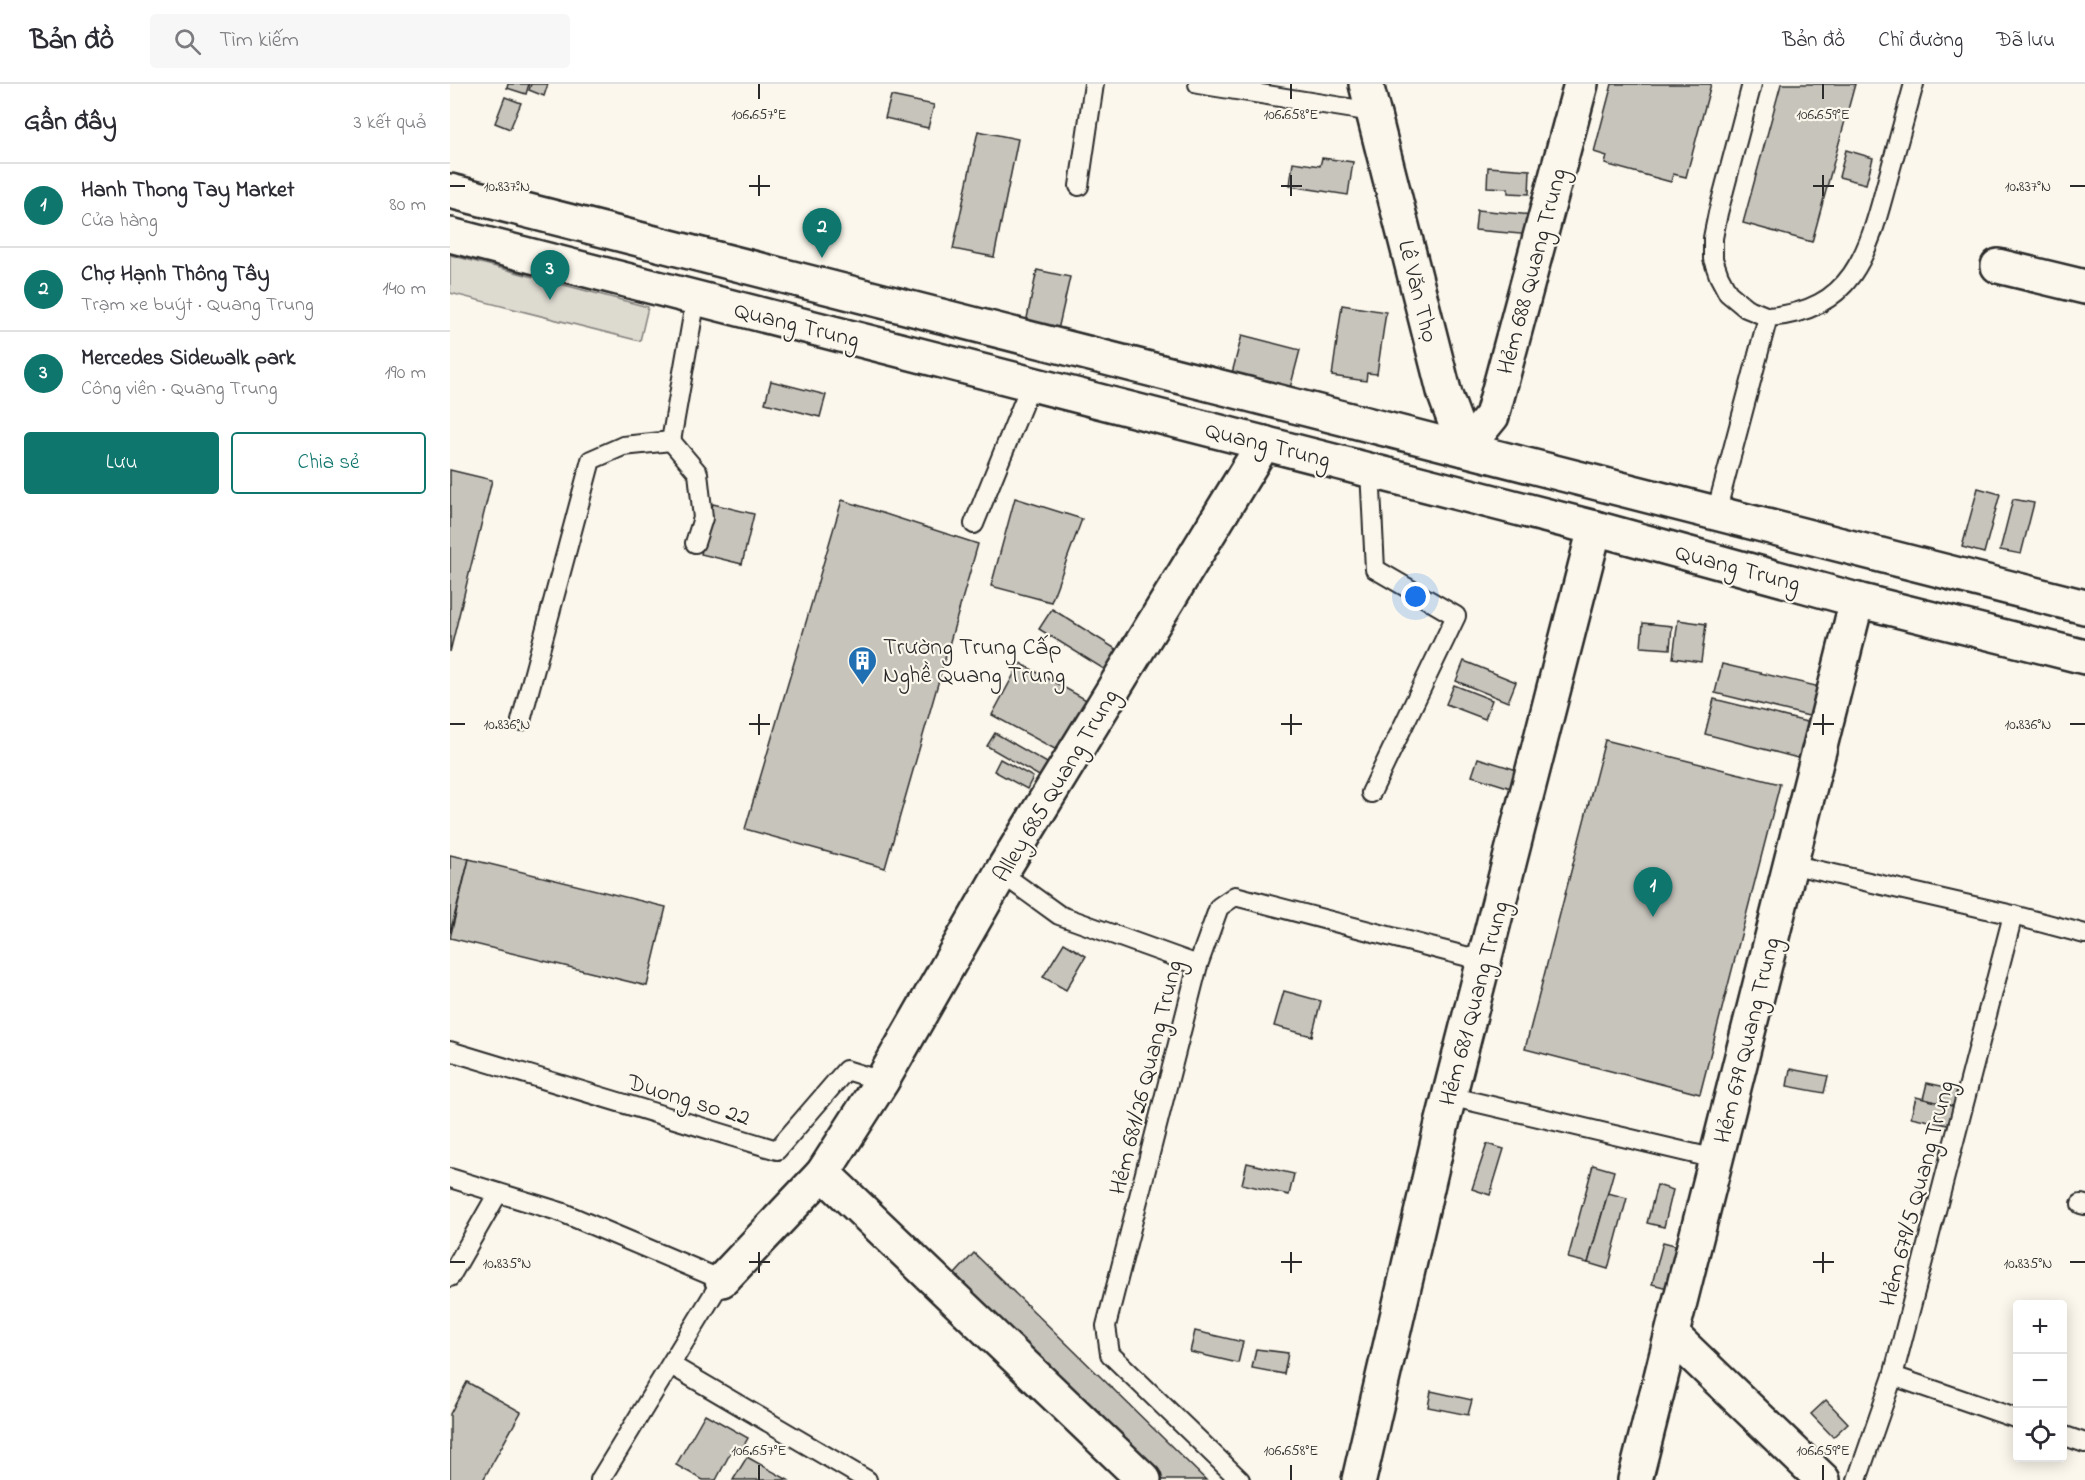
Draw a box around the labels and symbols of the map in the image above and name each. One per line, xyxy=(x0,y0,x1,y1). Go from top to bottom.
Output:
text: 106.657°E xyxy=(731,104,787,126)
text: 106.658°E xyxy=(1264,104,1318,126)
text: 106.659°E xyxy=(1796,104,1850,126)
street label: Hẻm 688 Quang Trung xyxy=(1489,165,1578,379)
text: 10.837°N xyxy=(484,176,530,198)
text: 10.837°N xyxy=(2005,176,2051,198)
pin: 2 xyxy=(802,208,842,258)
street label: Lê Văn Thọ xyxy=(1387,237,1446,347)
pin: 3 xyxy=(530,250,570,300)
street label: Quang Trung xyxy=(730,294,863,359)
street label: Quang Trung xyxy=(1201,414,1334,479)
street label: Quang Trung xyxy=(1671,536,1804,603)
your location xyxy=(1401,582,1430,611)
place label: Trường Trung Cấp Nghề Quang Trung xyxy=(883,631,1065,694)
building icon: Trường Trung Cấp Nghề Quang Trung xyxy=(846,644,878,686)
street label: Alley 685 Quang Trung xyxy=(985,683,1130,890)
text: 10.836°N xyxy=(484,714,530,736)
text: 10.836°N xyxy=(2005,714,2051,736)
pin: 1 xyxy=(1634,868,1672,917)
street label: Hẻm 681 Quang Trung xyxy=(1431,897,1520,1110)
street label: Hẻm 679 Quang Trung xyxy=(1706,934,1791,1147)
street label: Hẻm 681/26 Quang Trung xyxy=(1101,957,1194,1199)
street label: Duong so 22 xyxy=(622,1066,754,1137)
street label: Hẻm 679/5 Quang Trung xyxy=(1871,1077,1965,1310)
text: 10.835°N xyxy=(483,1253,531,1275)
text: 10.835°N xyxy=(2004,1253,2052,1275)
text: 106.657°E xyxy=(731,1440,787,1462)
text: 106.658°E xyxy=(1264,1440,1318,1462)
text: 106.659°E xyxy=(1796,1440,1850,1462)

